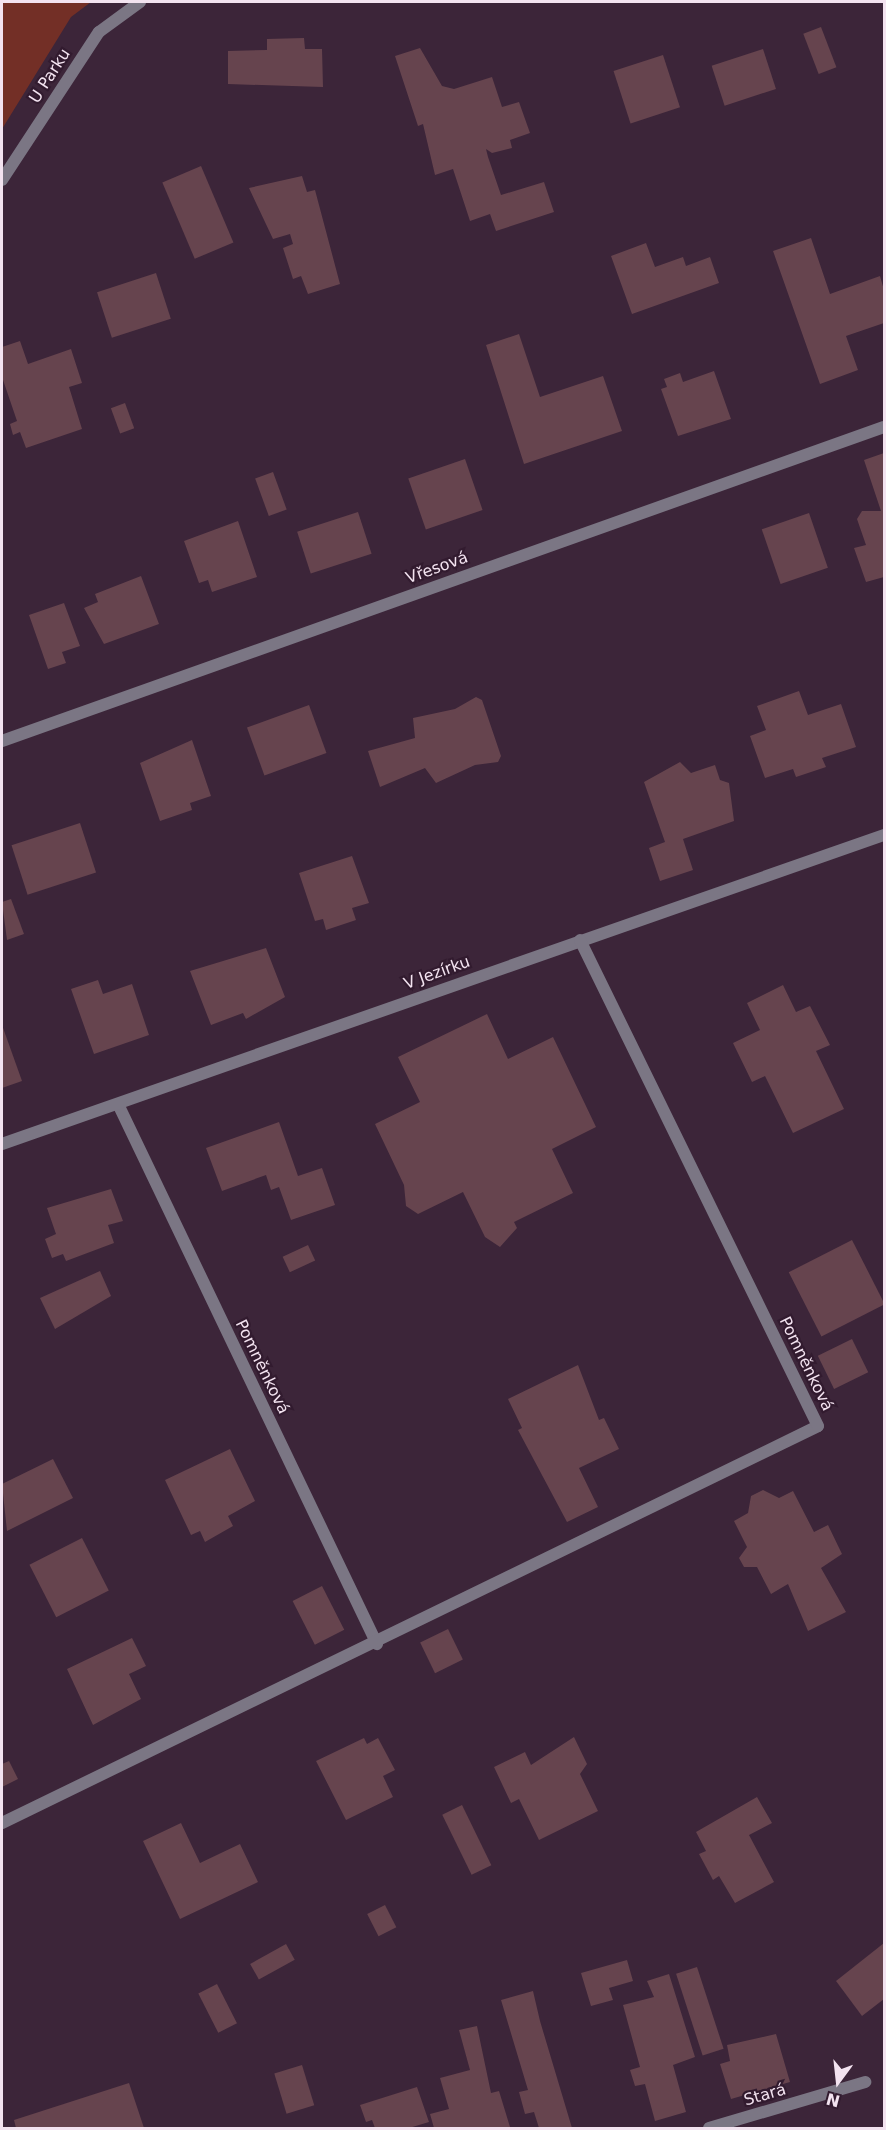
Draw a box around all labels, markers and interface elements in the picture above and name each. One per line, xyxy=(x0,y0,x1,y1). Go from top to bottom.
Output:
street label: U Parku xyxy=(25,45,75,107)
street label: Vřesová xyxy=(403,548,471,588)
street label: V Jezírku xyxy=(401,952,473,994)
street label: Pomněnková xyxy=(775,1314,837,1414)
street label: Pomněnková xyxy=(231,1317,293,1417)
north arrow xyxy=(808,2052,868,2112)
street label: Stará xyxy=(742,2080,788,2110)
text: N xyxy=(824,2089,842,2111)

